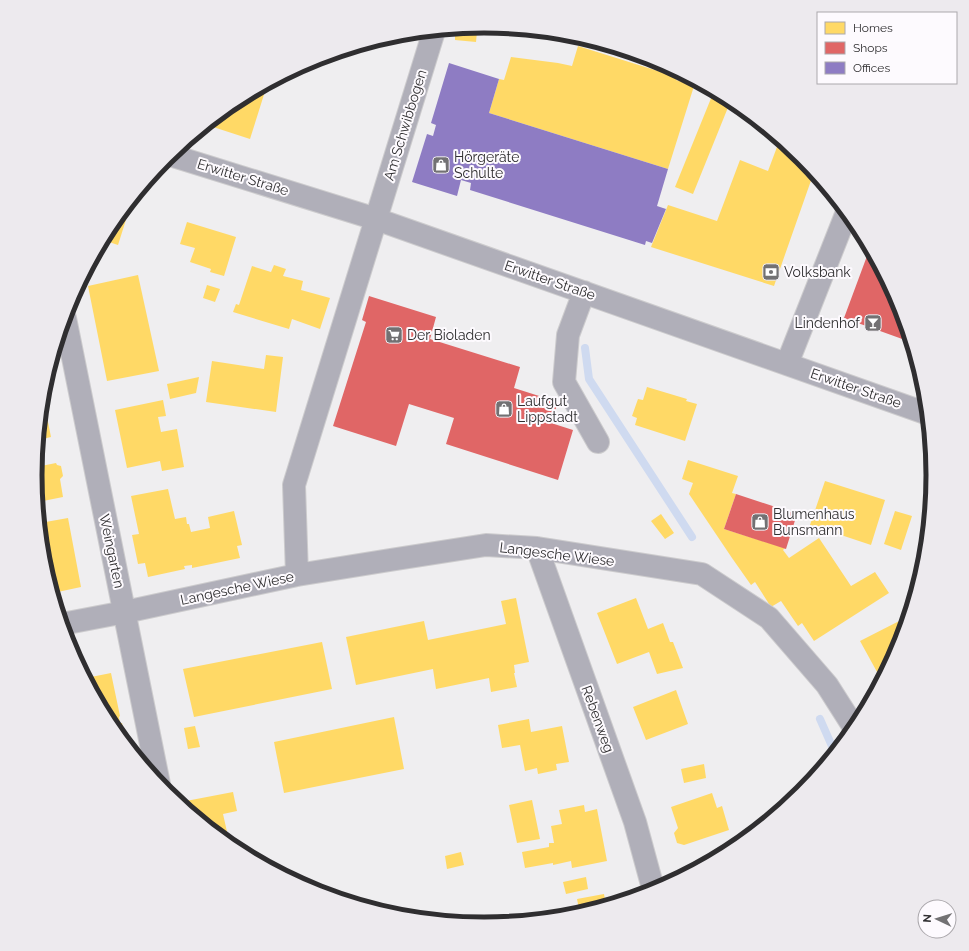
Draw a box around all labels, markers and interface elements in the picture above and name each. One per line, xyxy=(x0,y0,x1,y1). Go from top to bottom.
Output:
legend xyxy=(817,12,957,84)
text: Homes xyxy=(853,21,893,35)
text: Shops xyxy=(853,41,888,55)
text: Offices xyxy=(853,61,890,75)
street label: Am Schwibbogen xyxy=(381,68,429,182)
place label: Hörgeräte Schulte xyxy=(454,149,519,181)
street label: Erwitter Straße xyxy=(195,155,291,199)
shop icon: Hörgeräte Schulte xyxy=(431,155,451,175)
street label: Erwitter Straße xyxy=(503,257,597,303)
bank icon: Volksbank xyxy=(761,262,781,282)
place label: Volksbank xyxy=(784,264,851,280)
bar icon: Lindenhof xyxy=(863,313,883,333)
place label: Lindenhof xyxy=(795,315,861,331)
supermarket icon: Der Bioladen xyxy=(384,325,404,345)
place label: Der Bioladen xyxy=(407,327,491,343)
street label: Erwitter Straße xyxy=(809,365,903,411)
place label: Laufgut Lippstadt xyxy=(517,393,578,425)
shop icon: Laufgut Lippstadt xyxy=(494,399,514,419)
place label: Blumenhaus Bunsmann xyxy=(773,506,855,538)
shop icon: Blumenhaus Bunsmann xyxy=(750,512,770,532)
street label: Weingarten xyxy=(96,513,128,589)
street label: Langesche Wiese xyxy=(499,539,615,569)
street label: Langesche Wiese xyxy=(179,568,295,608)
street label: Rebenweg xyxy=(579,683,617,755)
north arrow xyxy=(917,899,957,939)
text: N xyxy=(921,914,934,923)

